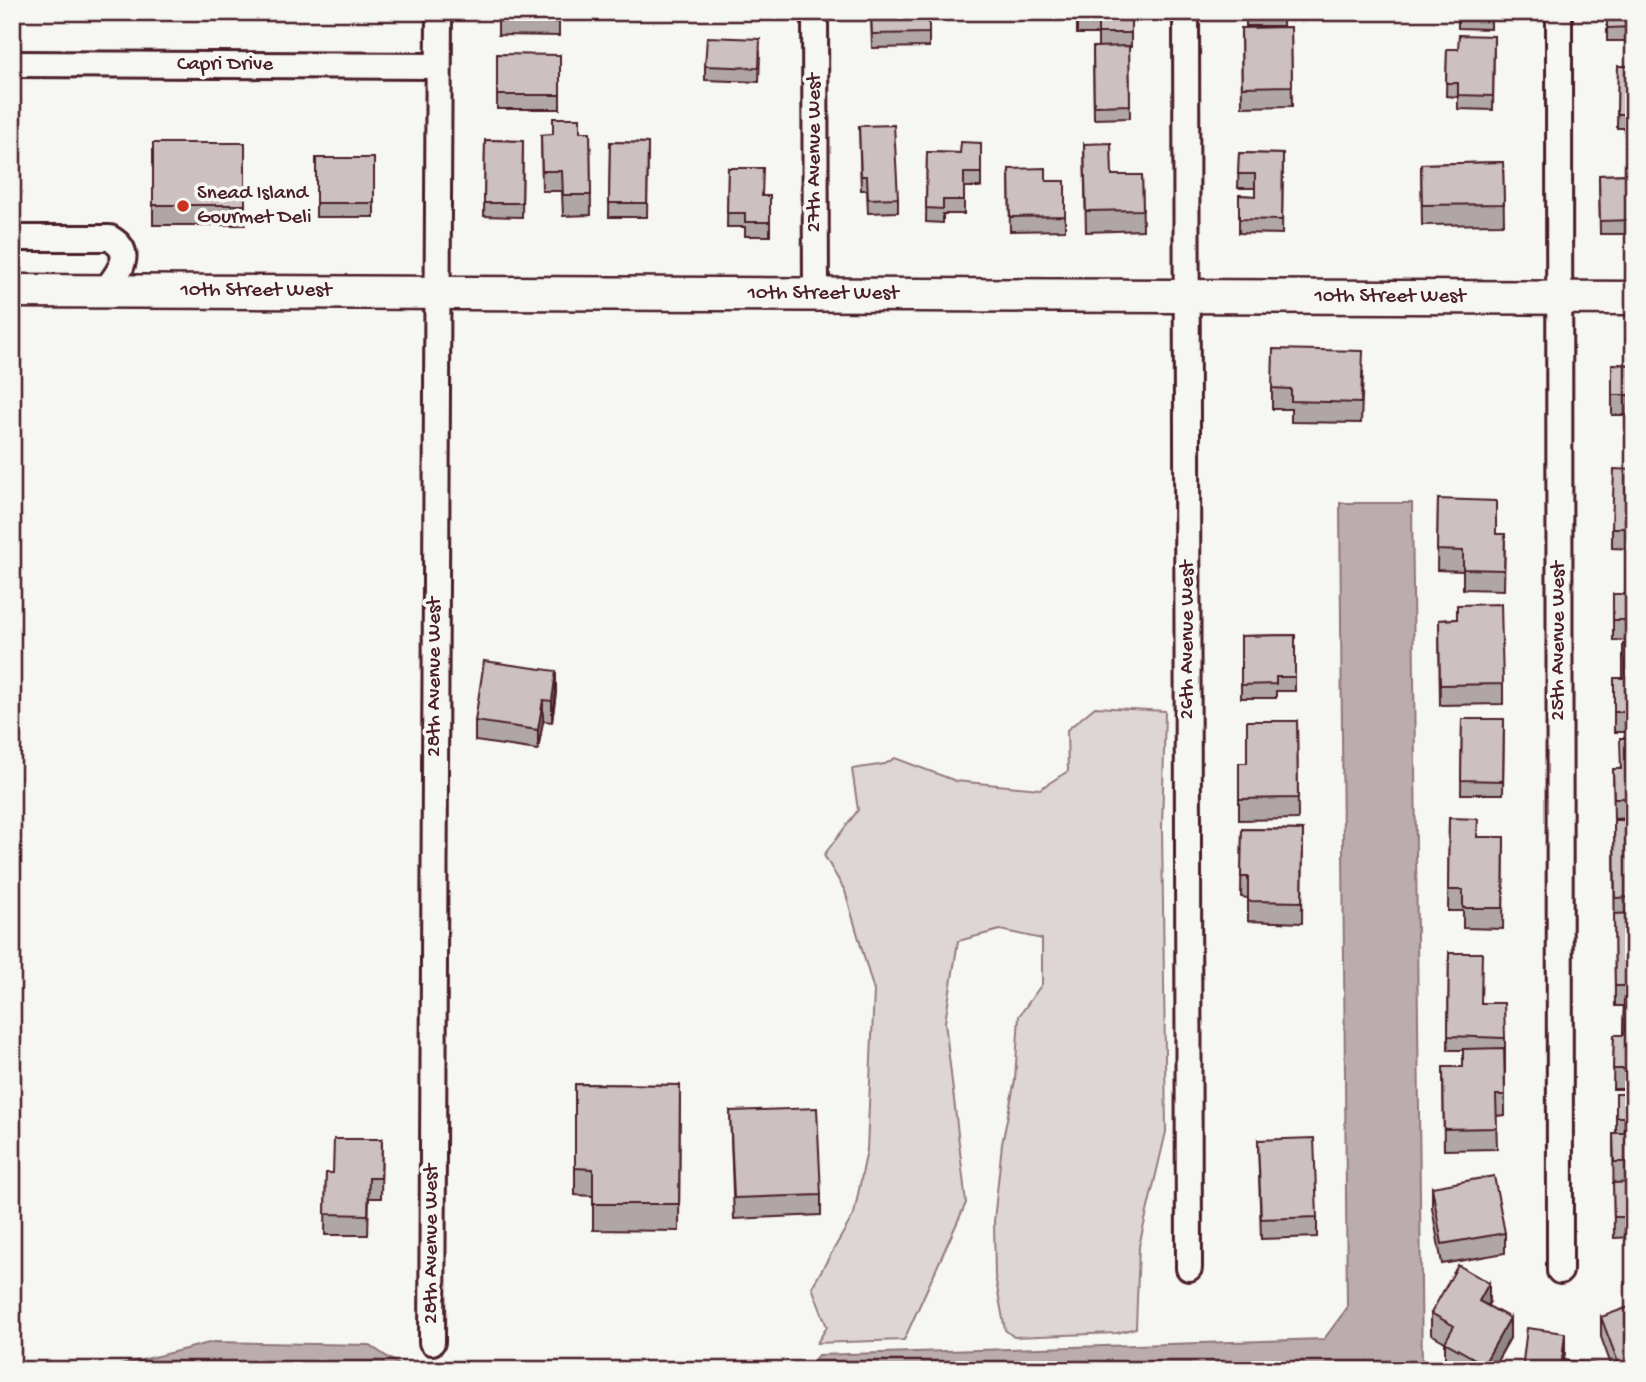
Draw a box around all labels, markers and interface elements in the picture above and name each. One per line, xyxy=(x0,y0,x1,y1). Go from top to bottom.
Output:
street label: Capri Drive xyxy=(177,53,274,78)
street label: 27th Avenue West xyxy=(803,71,828,233)
place label: Snead Island Gourmet Deli xyxy=(197,182,311,231)
marker: Snead Island Gourmet Deli xyxy=(175,198,191,214)
street label: 10th Street West xyxy=(179,279,334,304)
street label: 10th Street West xyxy=(746,282,901,307)
street label: 10th Street West xyxy=(1313,285,1468,310)
street label: 26th Avenue West xyxy=(1176,558,1201,719)
street label: 25th Avenue West xyxy=(1547,559,1572,721)
street label: 28th Avenue West xyxy=(423,595,448,757)
street label: 28th Avenue West xyxy=(420,1162,445,1324)

